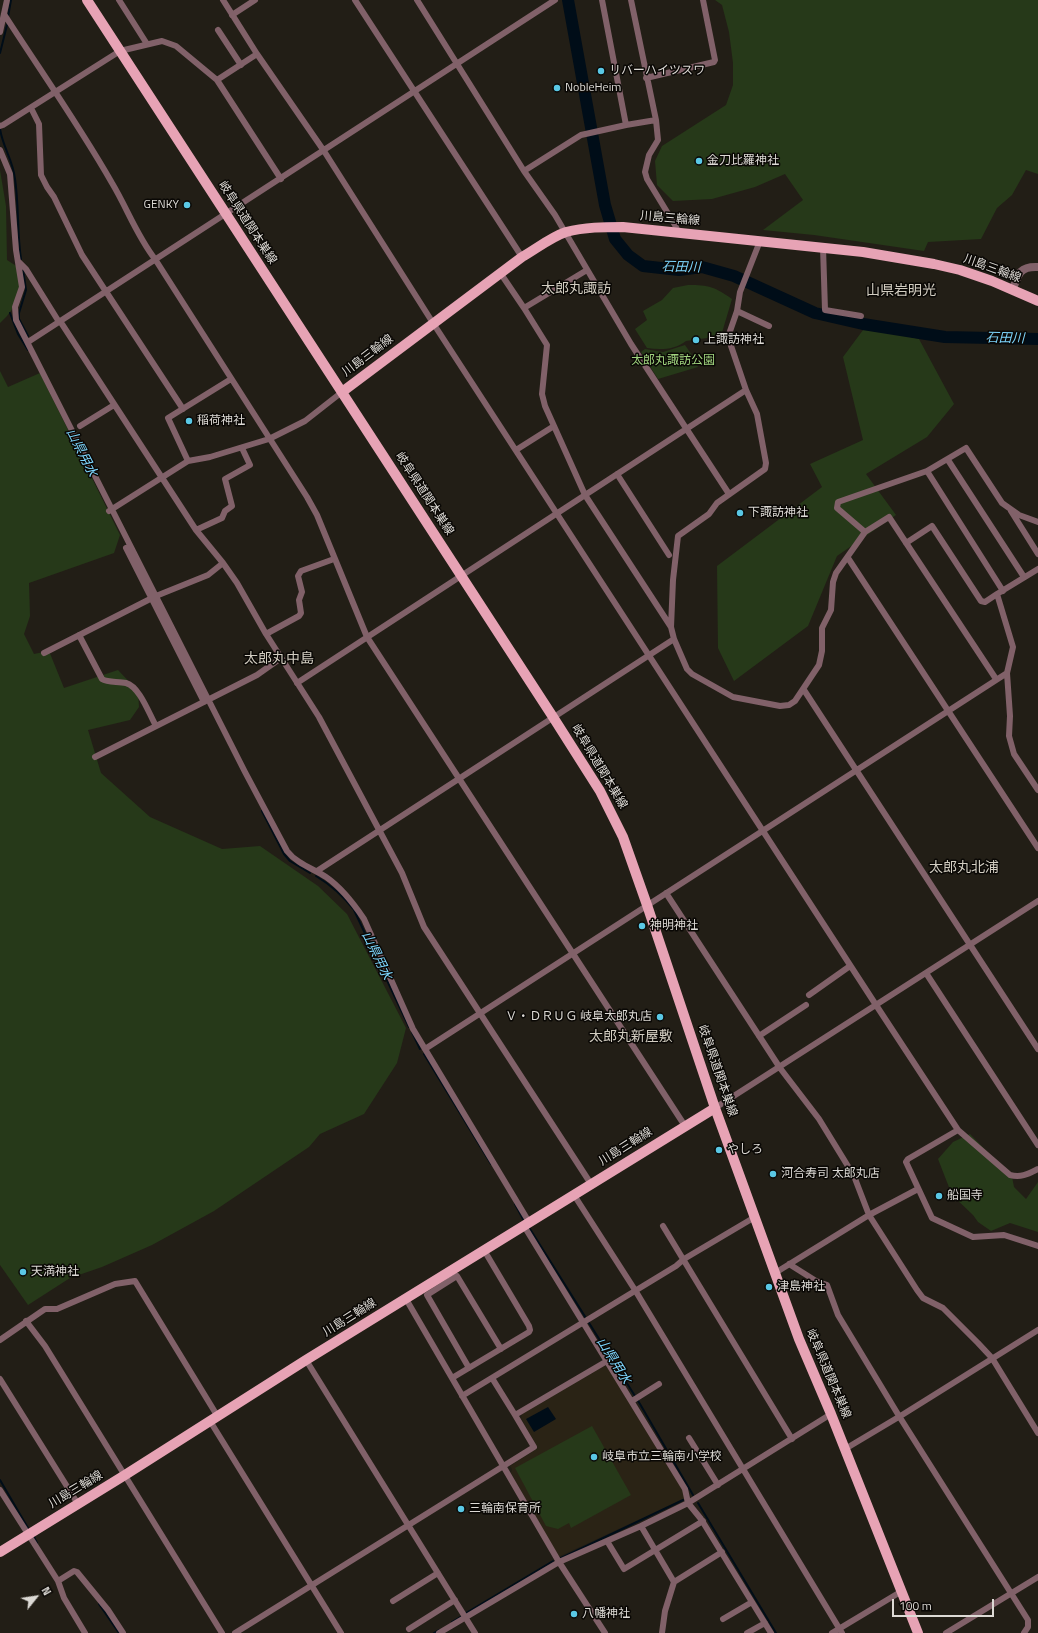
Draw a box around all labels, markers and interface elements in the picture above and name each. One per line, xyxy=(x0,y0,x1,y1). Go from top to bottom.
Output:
place label: リバーハイツスワ xyxy=(609,64,705,78)
marker: リバーハイツスワ xyxy=(596,66,606,76)
place label: NobleHeim xyxy=(565,81,621,95)
marker: NobleHeim xyxy=(552,83,562,93)
place label: 金刀比羅神社 xyxy=(707,154,779,168)
marker: 金刀比羅神社 xyxy=(694,156,704,166)
street label: 岐阜県道関本巣線 xyxy=(215,179,279,267)
place label: GENKY xyxy=(144,198,179,212)
marker: GENKY xyxy=(182,200,192,210)
street label: 川島三輪線 xyxy=(639,209,701,229)
street label: 川島三輪線 xyxy=(961,252,1023,286)
water label: 石田川 xyxy=(661,260,701,276)
district label: 太郎丸諏訪 xyxy=(541,282,611,298)
district label: 山県岩明光 xyxy=(866,284,936,300)
water label: 石田川 xyxy=(985,331,1025,347)
street label: 川島三輪線 xyxy=(340,332,396,380)
place label: 上諏訪神社 xyxy=(704,333,764,347)
marker: 上諏訪神社 xyxy=(691,335,701,345)
park label: 太郎丸諏訪公園 xyxy=(631,354,715,368)
place label: 稲荷神社 xyxy=(197,414,245,428)
marker: 稲荷神社 xyxy=(184,416,194,426)
water label: 山県用水 xyxy=(62,426,100,480)
street label: 岐阜県道関本巣線 xyxy=(392,450,456,538)
place label: 下諏訪神社 xyxy=(748,506,808,520)
marker: 下諏訪神社 xyxy=(735,508,745,518)
district label: 太郎丸中島 xyxy=(244,652,314,668)
street label: 岐阜県道関本巣線 xyxy=(568,722,630,812)
district label: 太郎丸北浦 xyxy=(929,861,999,877)
place label: 神明神社 xyxy=(650,919,698,933)
marker: 神明神社 xyxy=(637,921,647,931)
water label: 山県用水 xyxy=(358,929,394,983)
place label: Ｖ・ＤＲＵＧ 岐阜太郎丸店 xyxy=(505,1010,652,1024)
marker: Ｖ・ＤＲＵＧ 岐阜太郎丸店 xyxy=(655,1012,665,1022)
street label: 岐阜県道関本巣線 xyxy=(695,1023,739,1119)
district label: 太郎丸新屋敷 xyxy=(589,1030,673,1046)
street label: 川島三輪線 xyxy=(597,1125,655,1169)
place label: やしろ xyxy=(727,1143,763,1157)
marker: やしろ xyxy=(714,1145,724,1155)
place label: 河合寿司 太郎丸店 xyxy=(781,1167,880,1181)
marker: 河合寿司 太郎丸店 xyxy=(768,1169,778,1179)
place label: 船国寺 xyxy=(947,1189,983,1203)
marker: 船国寺 xyxy=(934,1191,944,1201)
place label: 天満神社 xyxy=(31,1265,79,1279)
marker: 天満神社 xyxy=(18,1267,28,1277)
place label: 津島神社 xyxy=(777,1280,825,1294)
marker: 津島神社 xyxy=(764,1282,774,1292)
street label: 川島三輪線 xyxy=(321,1296,379,1340)
street label: 岐阜県道関本巣線 xyxy=(803,1327,853,1421)
water label: 山県用水 xyxy=(593,1335,633,1387)
place label: 岐阜市立三輪南小学校 xyxy=(602,1450,722,1464)
marker: 岐阜市立三輪南小学校 xyxy=(589,1452,599,1462)
street label: 川島三輪線 xyxy=(47,1468,105,1512)
place label: 三輪南保育所 xyxy=(469,1502,541,1516)
marker: 三輪南保育所 xyxy=(456,1504,466,1514)
north arrow xyxy=(16,1577,56,1617)
text: N xyxy=(38,1584,55,1598)
scale bar xyxy=(894,1591,996,1617)
text: 100 m xyxy=(899,1596,932,1615)
place label: 八幡神社 xyxy=(582,1607,630,1621)
marker: 八幡神社 xyxy=(569,1609,579,1619)

